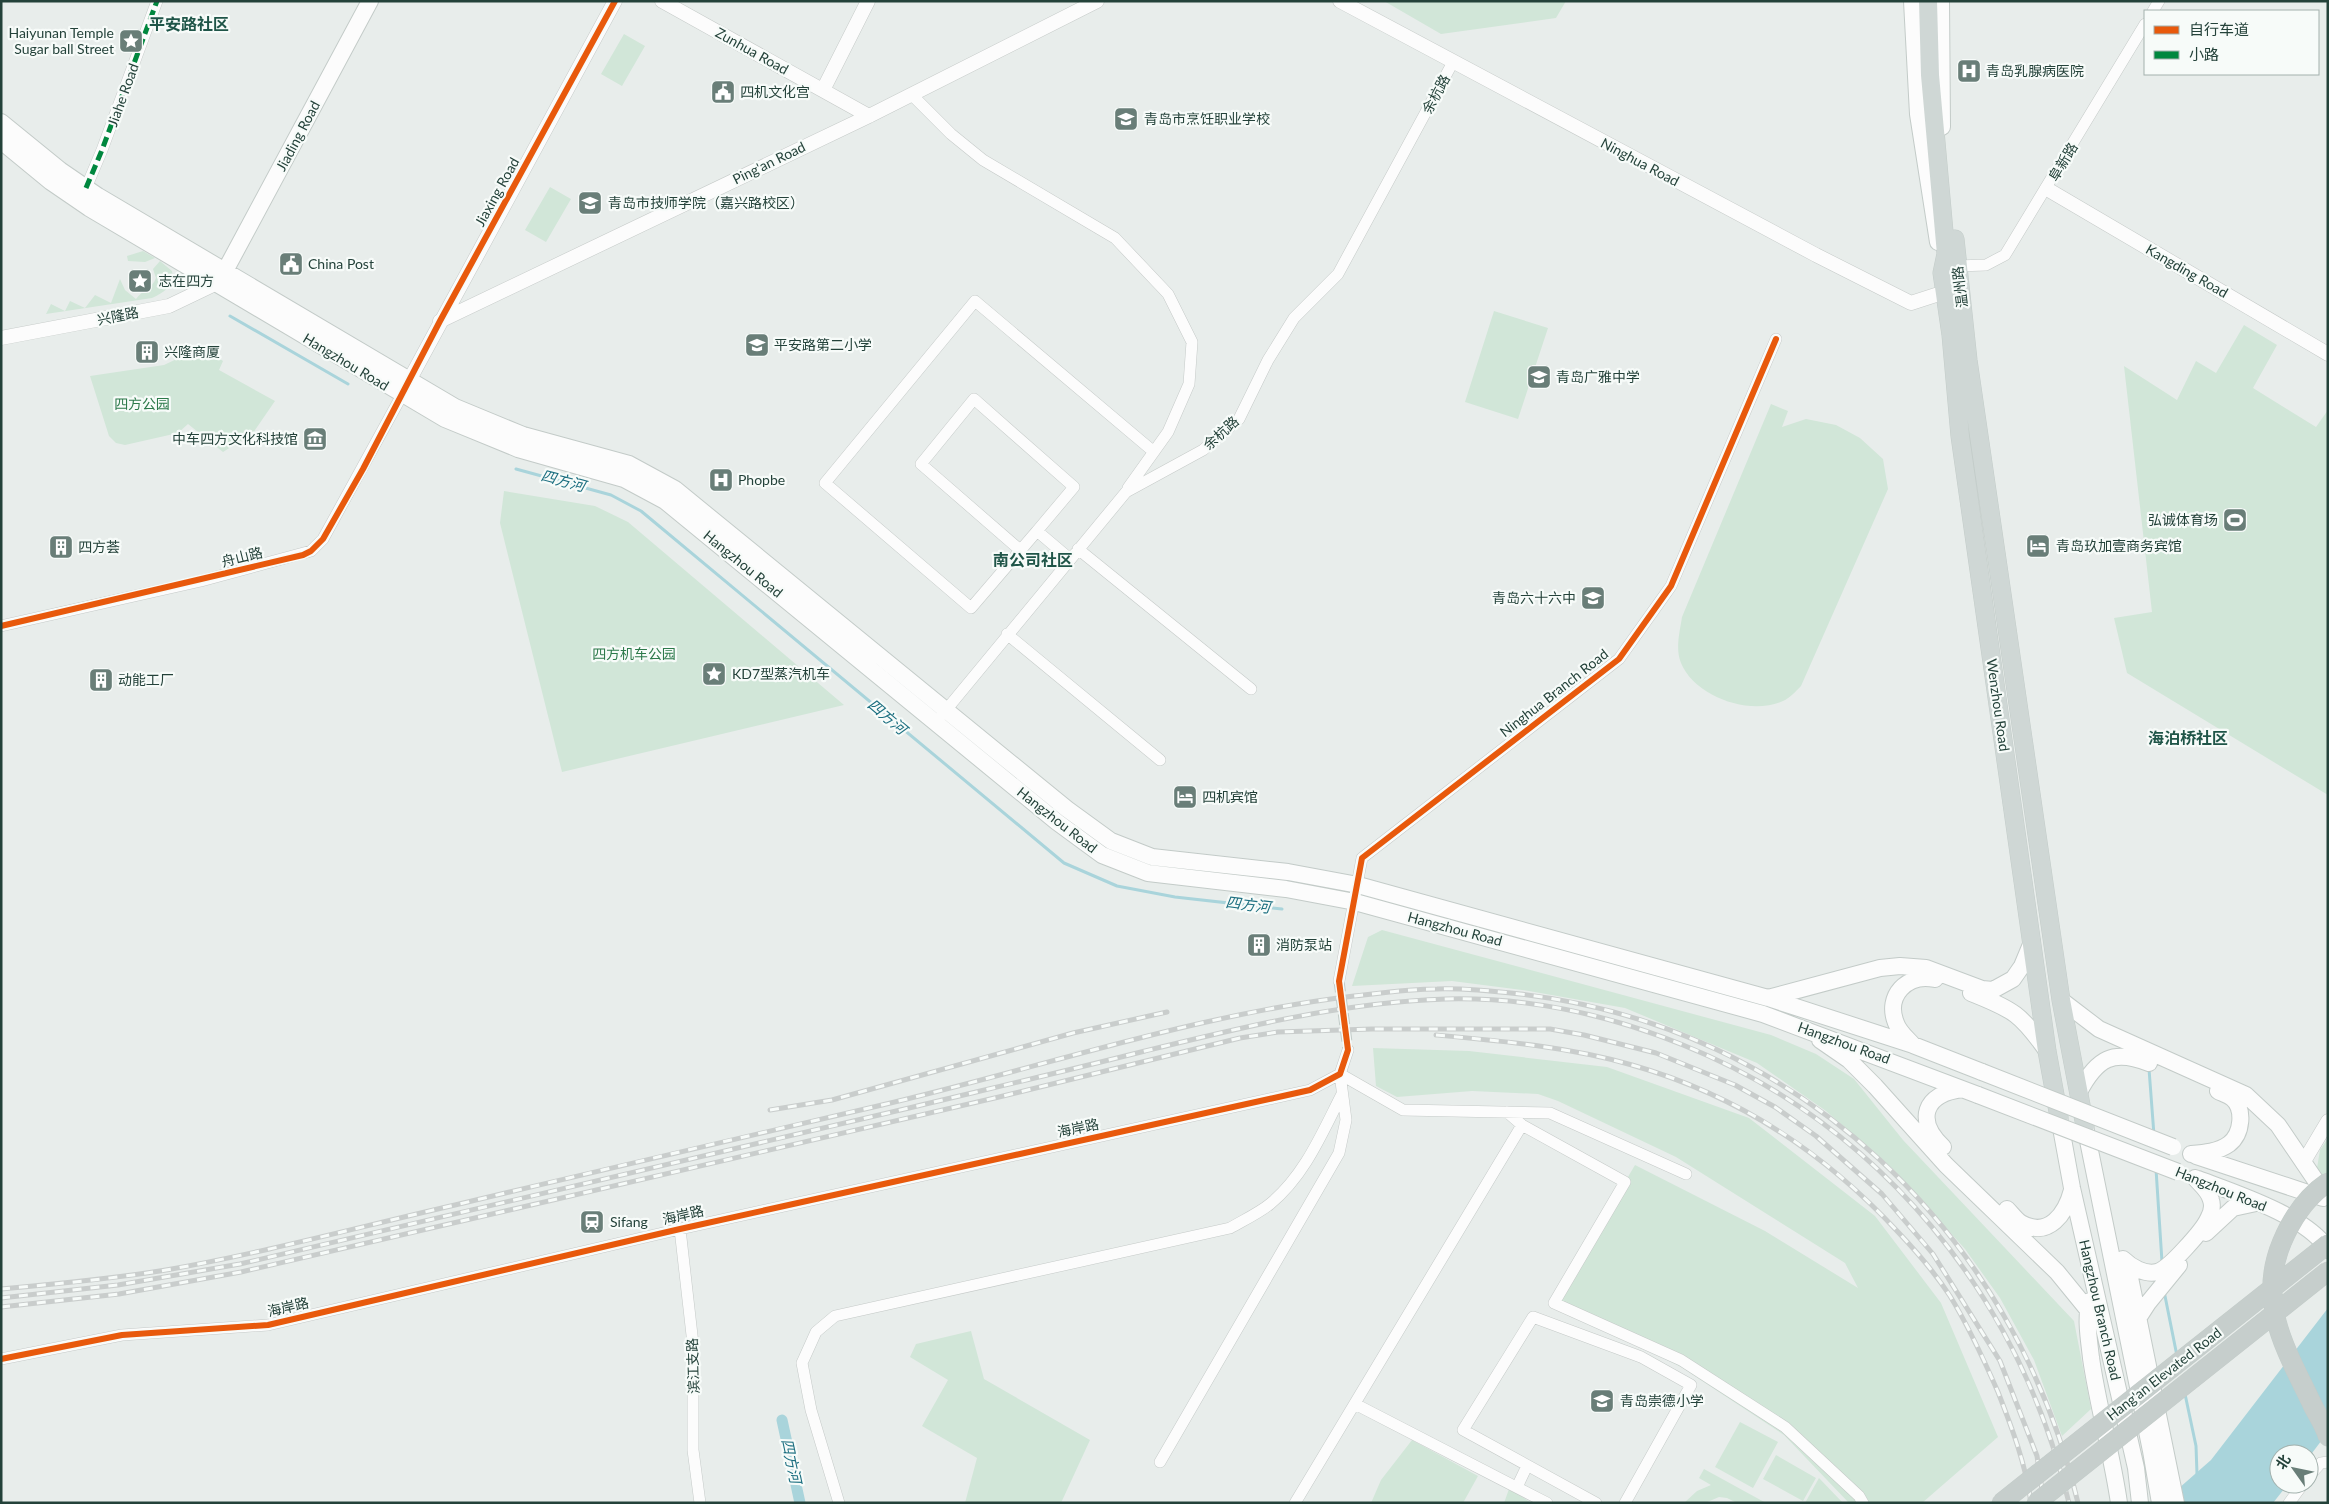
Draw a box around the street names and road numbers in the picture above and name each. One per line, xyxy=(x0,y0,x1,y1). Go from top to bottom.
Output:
street label: Zunhua Road xyxy=(713,24,792,78)
street label: Jiahe Road xyxy=(103,61,142,129)
street label: 余杭路 xyxy=(1418,71,1453,116)
street label: Jiading Road xyxy=(272,98,323,174)
street label: Ninghua Road xyxy=(1598,134,1682,189)
street label: Ping'an Road xyxy=(730,138,808,187)
street label: 阜新路 xyxy=(2044,139,2081,184)
street label: Jiaxing Road xyxy=(471,154,522,229)
street label: Kangding Road xyxy=(2143,240,2231,301)
street label: 温州路 xyxy=(1949,265,1970,309)
street label: 兴隆路 xyxy=(96,303,140,328)
street label: Hangzhou Road xyxy=(300,329,392,394)
street label: 余杭路 xyxy=(1199,412,1242,453)
street label: Hangzhou Road xyxy=(700,526,786,601)
street label: 舟山路 xyxy=(219,543,264,570)
street label: Ninghua Branch Road xyxy=(1496,645,1611,740)
street label: Wenzhou Road xyxy=(1984,657,2013,752)
street label: Hangzhou Road xyxy=(1014,783,1101,856)
street label: Hangzhou Road xyxy=(1406,908,1504,949)
street label: Hangzhou Road xyxy=(1796,1018,1893,1067)
street label: 海岸路 xyxy=(1056,1115,1100,1140)
street label: Hangzhou Road xyxy=(2173,1162,2269,1215)
street label: 海岸路 xyxy=(661,1202,705,1228)
street label: Hangzhou Branch Road xyxy=(2076,1238,2125,1382)
street label: 海岸路 xyxy=(266,1294,310,1320)
street label: Hang'an Elevated Road xyxy=(2103,1324,2224,1424)
street label: 滨江支路 xyxy=(683,1338,702,1394)

